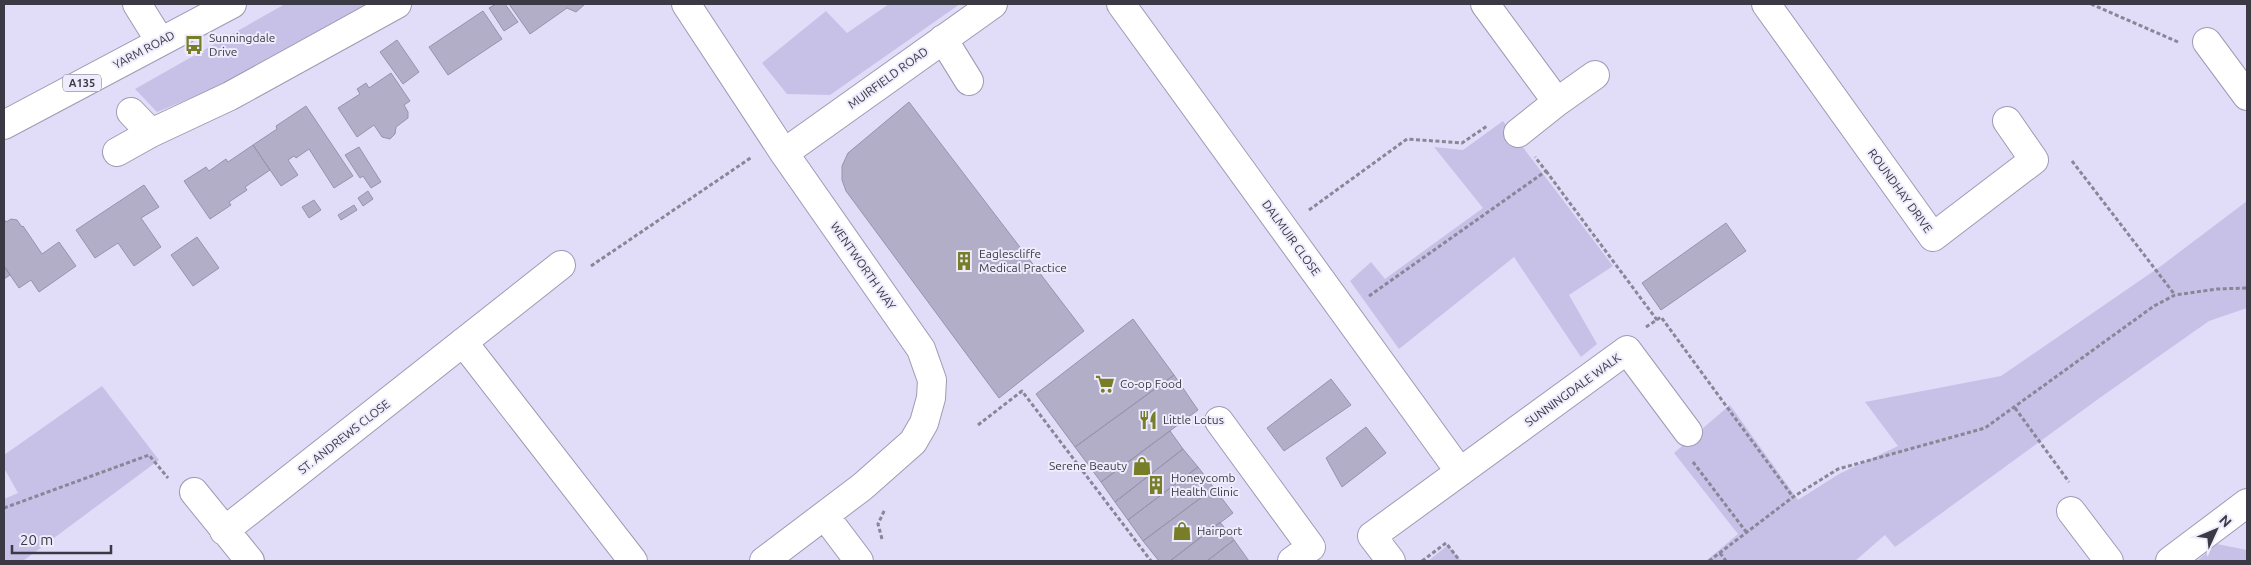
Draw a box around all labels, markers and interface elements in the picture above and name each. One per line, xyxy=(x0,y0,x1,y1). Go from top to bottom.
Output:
street label: YARM ROAD xyxy=(111,28,177,71)
place label: Sunningdale Drive xyxy=(209,31,275,58)
bus stop icon: Sunningdale Drive xyxy=(183,34,205,56)
street label: MUIRFIELD ROAD xyxy=(845,44,930,111)
road number: A135 xyxy=(63,75,101,92)
street label: ROUNDHAY DRIVE xyxy=(1866,146,1935,235)
street label: DALMUIR CLOSE xyxy=(1260,198,1323,278)
street label: WENTWORTH WAY xyxy=(828,219,899,312)
place label: Eaglescliffe Medical Practice xyxy=(979,247,1067,274)
building icon: Eaglescliffe Medical Practice xyxy=(953,250,975,272)
street label: SUNNINGDALE WALK xyxy=(1522,350,1624,429)
supermarket icon: Co-op Food xyxy=(1094,373,1116,395)
place label: Co-op Food xyxy=(1120,377,1182,390)
street label: ST. ANDREWS CLOSE xyxy=(295,397,392,476)
restaurant icon: Little Lotus xyxy=(1137,409,1159,431)
place label: Little Lotus xyxy=(1163,413,1224,426)
shop icon: Serene Beauty xyxy=(1131,455,1153,477)
place label: Serene Beauty xyxy=(1049,459,1127,472)
place label: Honeycomb Health Clinic xyxy=(1171,471,1239,498)
building icon: Honeycomb Health Clinic xyxy=(1145,474,1167,496)
north arrow xyxy=(2191,505,2241,555)
text: N xyxy=(2216,512,2235,530)
shop icon: Hairport xyxy=(1171,520,1193,542)
scale bar xyxy=(12,522,111,554)
place label: Hairport xyxy=(1197,524,1243,537)
text: 20 m xyxy=(20,531,53,548)

